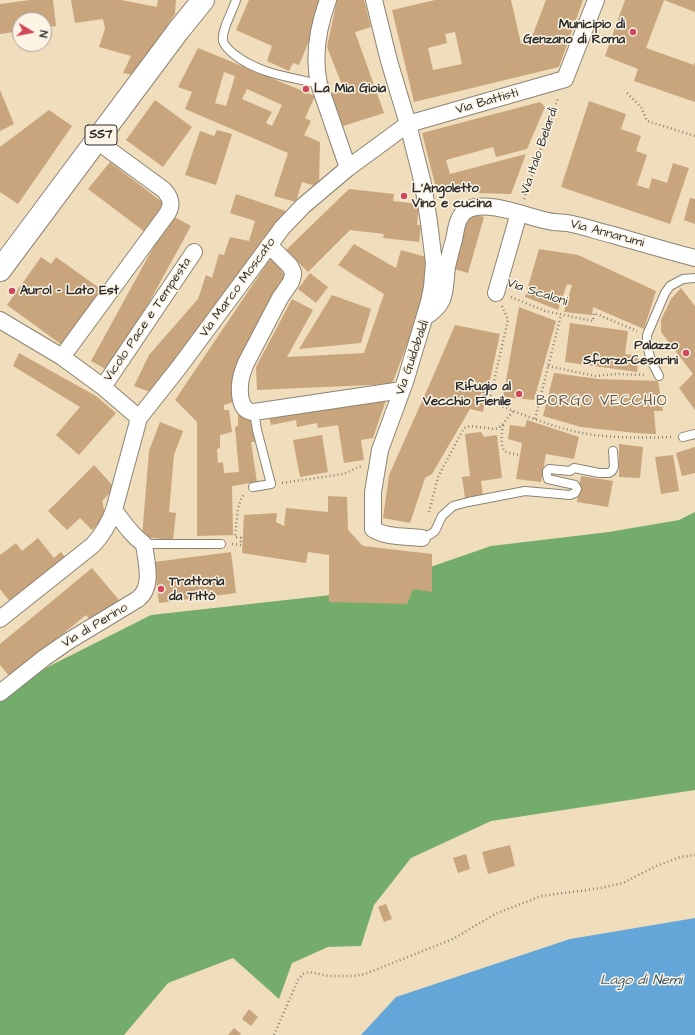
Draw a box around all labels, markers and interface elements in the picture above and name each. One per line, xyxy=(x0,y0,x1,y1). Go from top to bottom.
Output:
north arrow xyxy=(12,12,52,52)
place label: Municipio di Genzano di Roma xyxy=(523,17,625,48)
marker: Municipio di Genzano di Roma xyxy=(628,27,638,37)
text: N xyxy=(35,29,51,39)
place label: La Mia Gioia xyxy=(314,81,386,97)
marker: La Mia Gioia xyxy=(301,84,311,94)
street label: Via Battisti xyxy=(454,86,520,118)
street label: Via Italo Belardi xyxy=(518,105,562,197)
road number: SS7 xyxy=(85,125,117,145)
place label: L'Angoletto Vino e cucina xyxy=(412,181,492,212)
marker: L'Angoletto Vino e cucina xyxy=(399,191,409,201)
street label: Via Annarumi xyxy=(568,217,646,251)
street label: Via Marco Moscato xyxy=(197,235,279,341)
street label: Vicolo Pace e Tempesta xyxy=(101,255,195,385)
street label: Via Scaloni xyxy=(505,276,569,310)
place label: Aurol - Lato Est xyxy=(20,283,119,299)
marker: Aurol - Lato Est xyxy=(7,286,17,296)
street label: Via Guidobaldi xyxy=(393,319,433,397)
place label: Palazzo Sforza-Cesarini xyxy=(583,338,678,369)
marker: Palazzo Sforza-Cesarini xyxy=(681,348,691,358)
place label: Rifugio al Vecchio Fienile xyxy=(423,379,511,410)
marker: Rifugio al Vecchio Fienile xyxy=(514,389,524,399)
district label: BORGO VECCHIO xyxy=(536,393,668,411)
place label: Trattoria da Tittò xyxy=(169,574,224,605)
marker: Trattoria da Tittò xyxy=(156,584,166,594)
street label: Via di Perino xyxy=(59,600,131,652)
water label: Lago di Nemi xyxy=(600,973,682,989)

